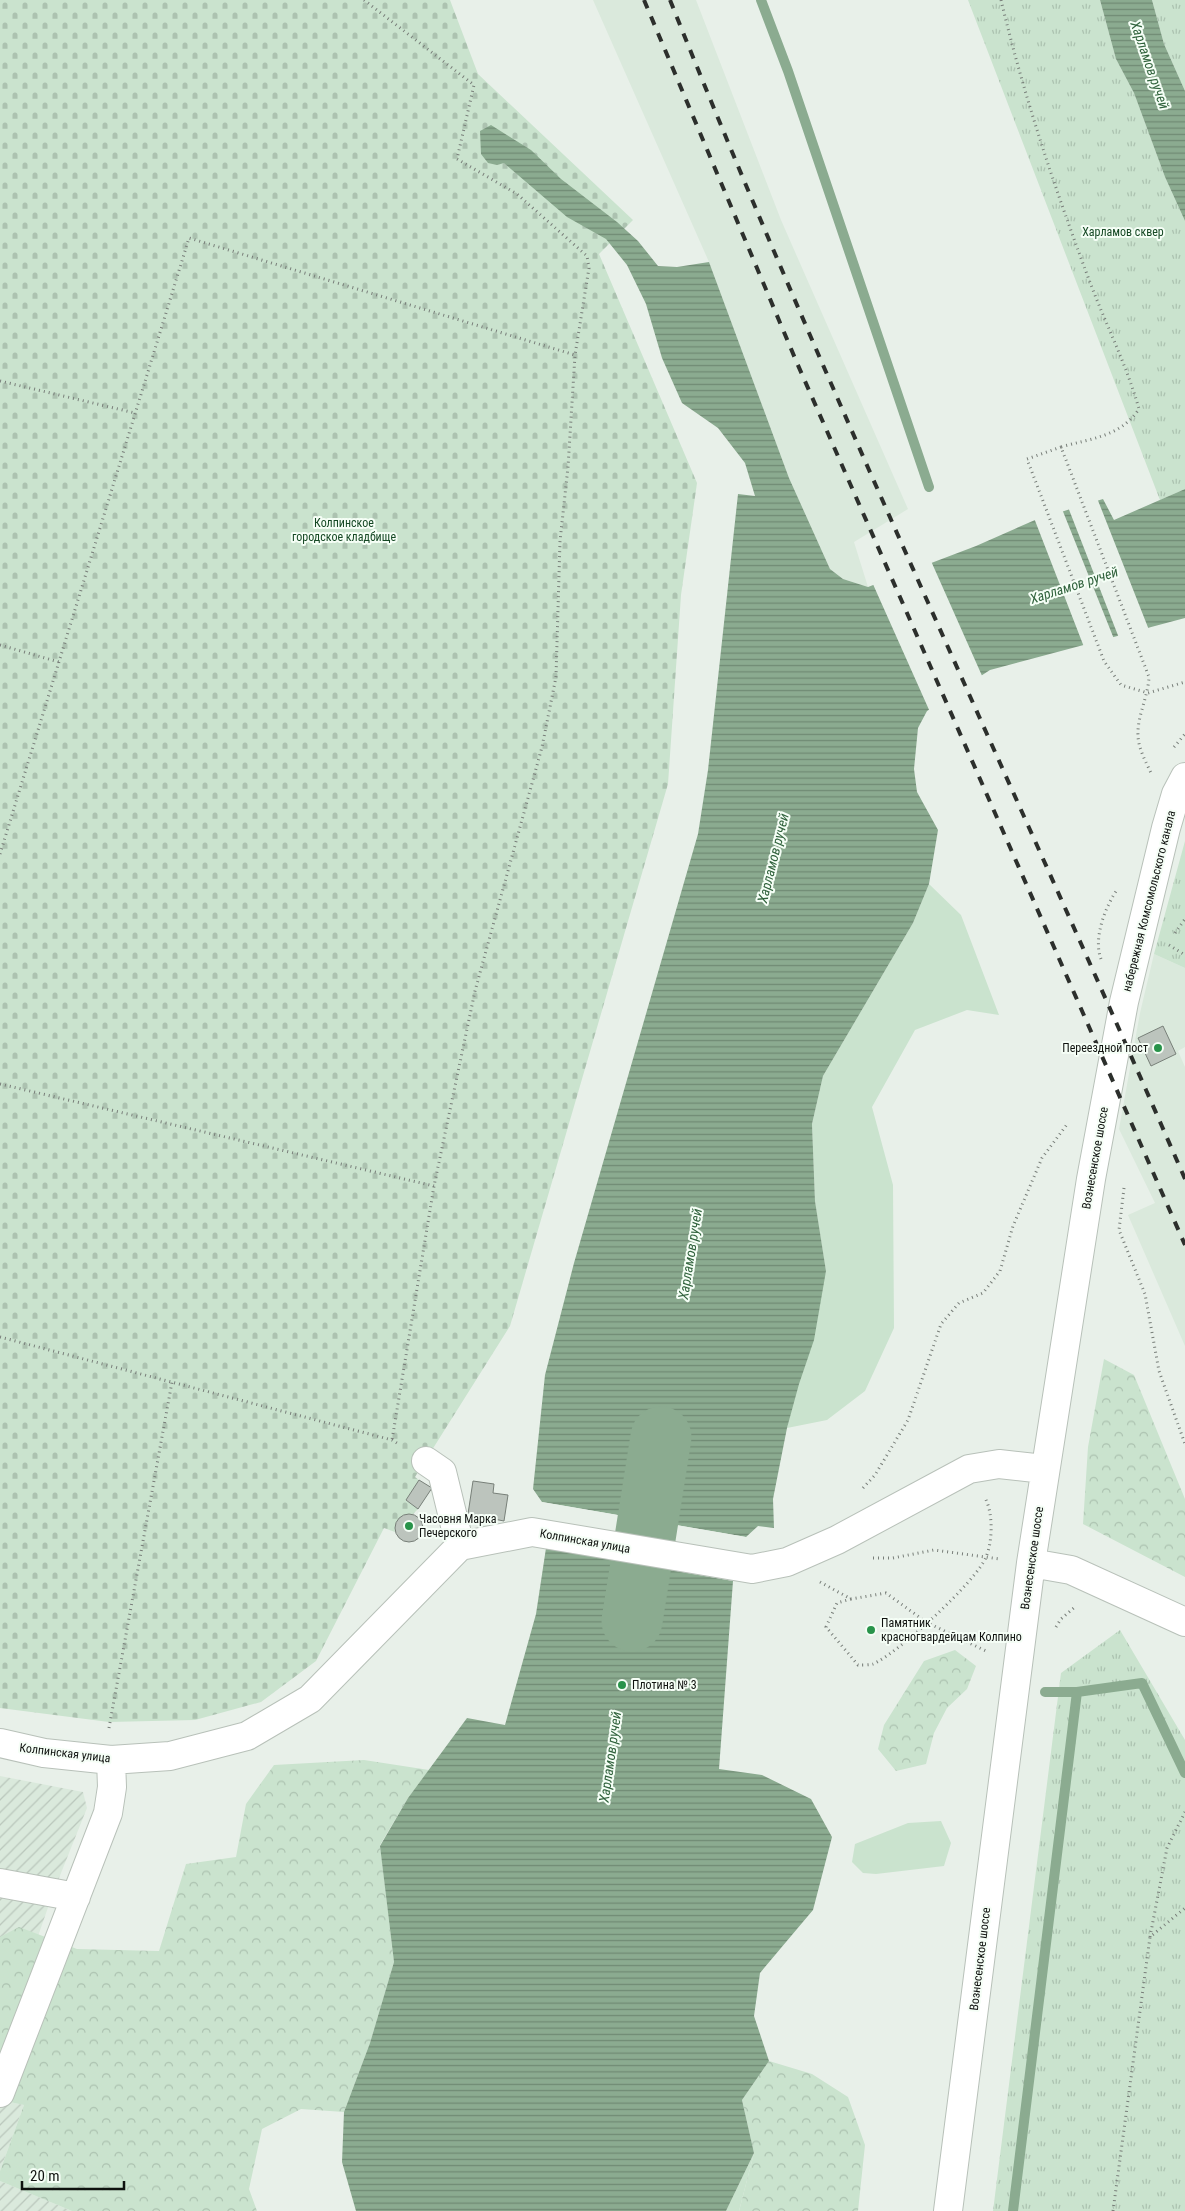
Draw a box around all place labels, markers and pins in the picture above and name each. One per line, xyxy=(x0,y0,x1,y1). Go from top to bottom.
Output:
place label: Переездной пост xyxy=(1062,1041,1148,1055)
marker: Переездной пост xyxy=(1152,1042,1164,1054)
place label: Часовня Марка Печерского xyxy=(419,1512,497,1540)
marker: Часовня Марка Печерского xyxy=(403,1520,415,1532)
place label: Памятник красногвардейцам Колпино xyxy=(881,1616,1022,1644)
marker: Памятник красногвардейцам Колпино xyxy=(865,1624,877,1636)
place label: Плотина № 3 xyxy=(632,1678,697,1692)
marker: Плотина № 3 xyxy=(616,1679,628,1691)

